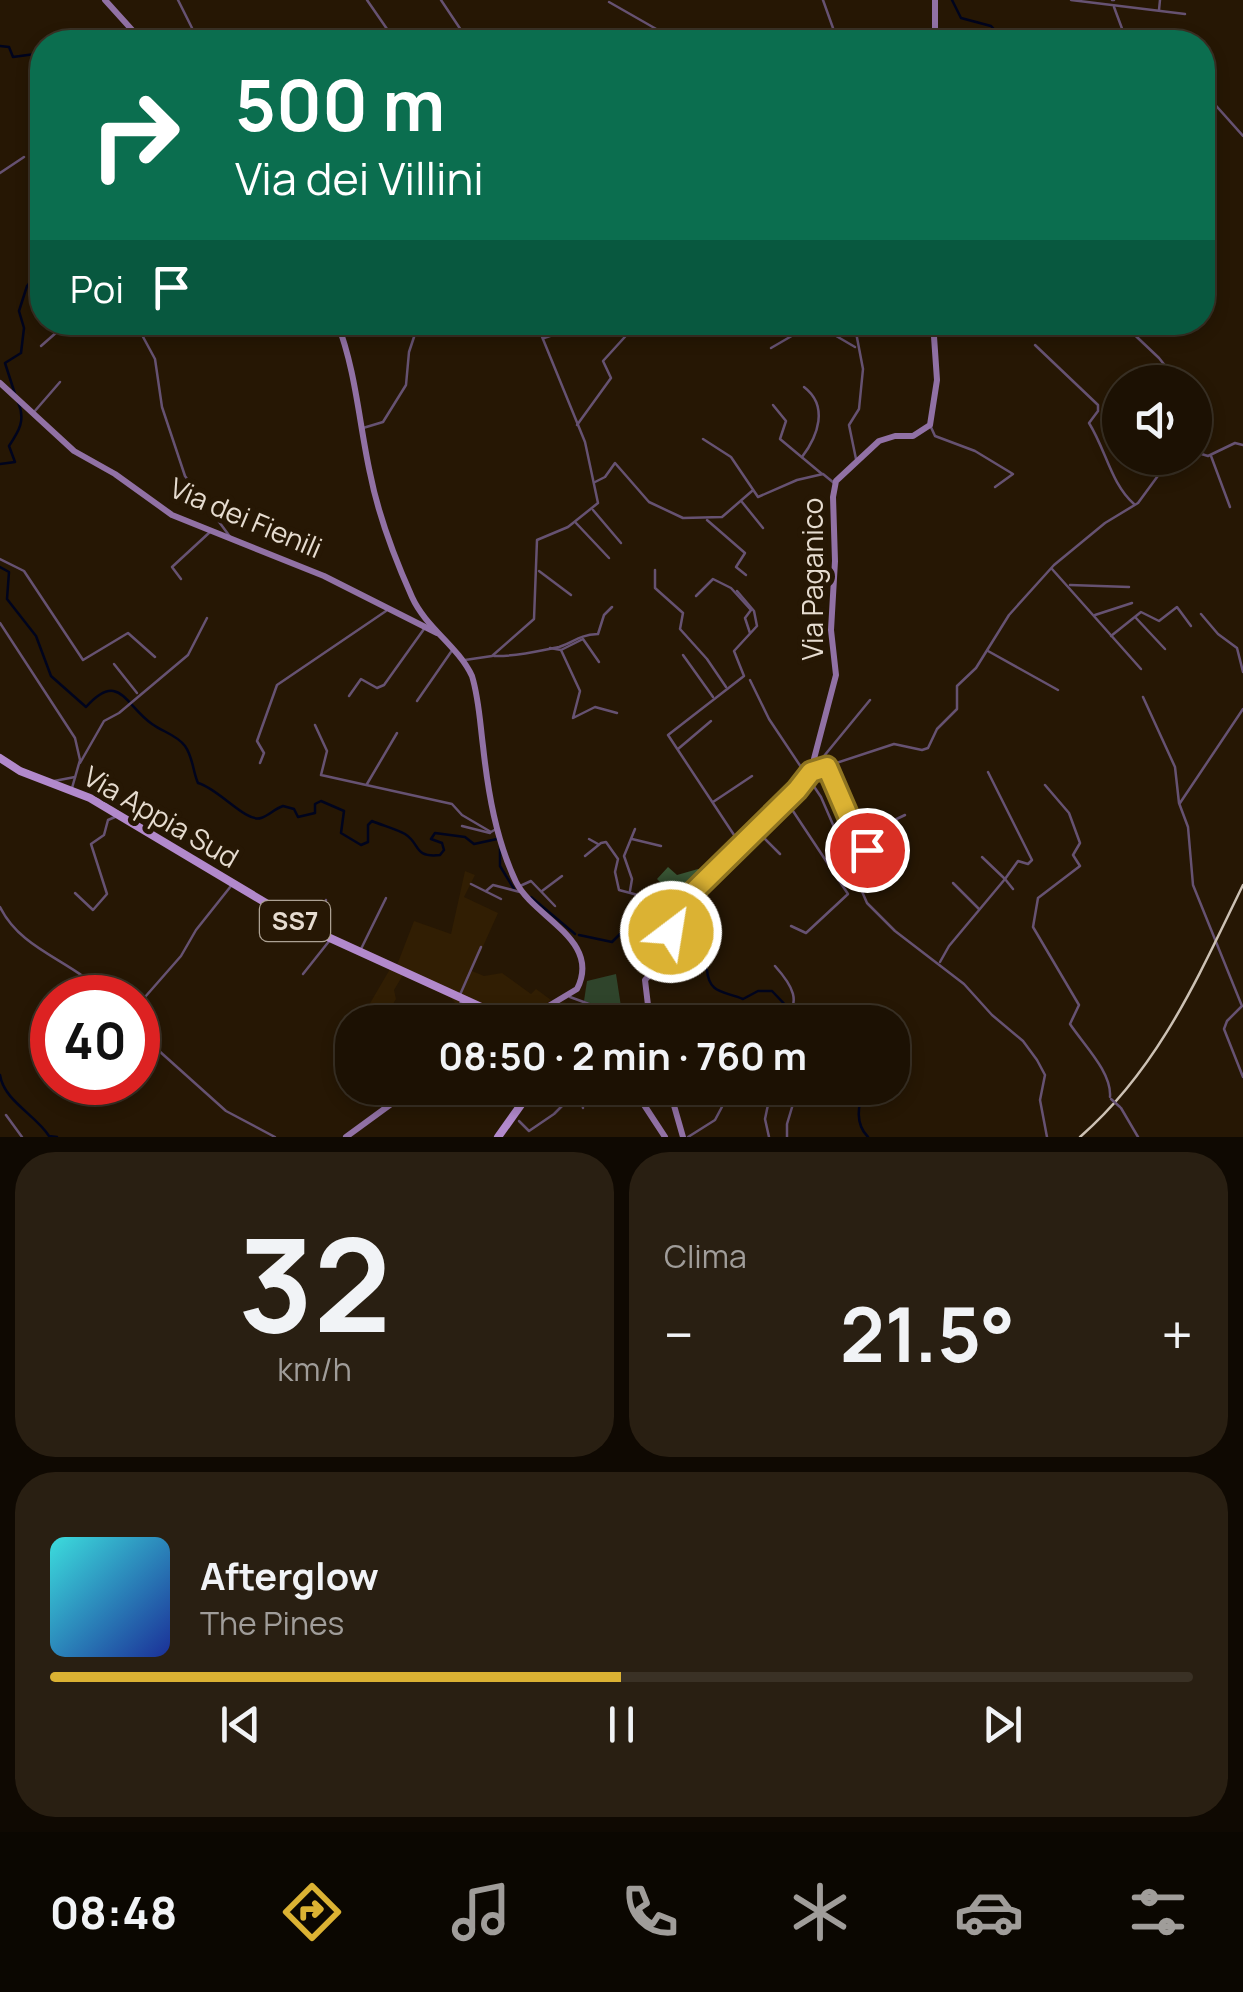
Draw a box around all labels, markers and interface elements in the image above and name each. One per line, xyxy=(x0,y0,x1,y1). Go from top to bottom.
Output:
text: 500 m xyxy=(235,56,445,152)
icon: right xyxy=(70,70,200,200)
text: Via dei Villini xyxy=(235,147,484,209)
icon: arrive xyxy=(144,260,199,315)
text: Poi xyxy=(70,262,124,314)
map controls xyxy=(1102,365,1212,475)
button: sound xyxy=(1102,365,1212,475)
street label: Via dei Fienili xyxy=(164,468,328,566)
street label: Via Paganico xyxy=(793,498,831,660)
street label: Via Appia Sud xyxy=(77,756,246,876)
pin xyxy=(825,808,910,893)
icon: arrive xyxy=(840,823,895,878)
position arrow xyxy=(619,880,723,984)
road number: SS7 xyxy=(260,901,330,941)
speed limit sign: 40 xyxy=(30,975,160,1105)
text: 08:50 · 2 min · 760 m xyxy=(438,1029,807,1081)
text: 32 xyxy=(238,1193,391,1371)
text: Clima xyxy=(664,1234,747,1278)
text: 21.5° xyxy=(840,1282,1015,1385)
text: − xyxy=(664,1296,694,1372)
text: + xyxy=(1161,1296,1193,1372)
text: km/h xyxy=(277,1347,352,1391)
text: Afterglow xyxy=(200,1549,379,1601)
text: The Pines xyxy=(200,1601,344,1645)
icon: previous xyxy=(213,1697,268,1752)
icon: pause xyxy=(594,1697,649,1752)
icon: next xyxy=(975,1697,1030,1752)
icon: directions xyxy=(277,1877,347,1947)
icon: music xyxy=(446,1877,516,1947)
icon: phone xyxy=(615,1877,685,1947)
icon: climate xyxy=(785,1877,855,1947)
icon: car xyxy=(954,1877,1024,1947)
icon: filters xyxy=(1123,1877,1193,1947)
text: 08:48 xyxy=(50,1881,177,1943)

